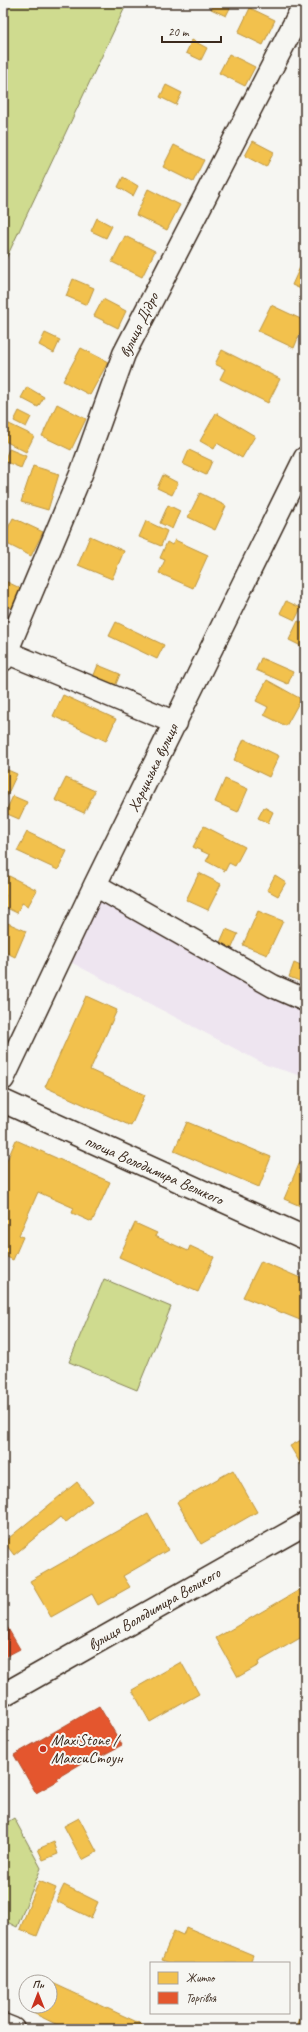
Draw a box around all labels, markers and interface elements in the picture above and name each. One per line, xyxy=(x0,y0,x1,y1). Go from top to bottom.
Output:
scale bar xyxy=(162,18,221,44)
text: 20 m xyxy=(168,24,190,40)
street label: вулиця Дідро xyxy=(115,288,164,361)
street label: Харцизька вулиця xyxy=(123,719,184,815)
street label: площа Володимира Великого xyxy=(82,1130,228,1210)
street label: вулиця Володимира Великого xyxy=(84,1562,225,1655)
place label: MaxiStone / МаксиСтоун xyxy=(51,1730,124,1768)
marker: MaxiStone / МаксиСтоун xyxy=(38,1744,48,1754)
legend xyxy=(150,1962,290,2014)
text: Житло xyxy=(186,1970,216,1986)
north arrow xyxy=(18,1974,58,2014)
text: Пн xyxy=(32,1977,45,1991)
text: Торгівля xyxy=(186,1990,217,2006)

